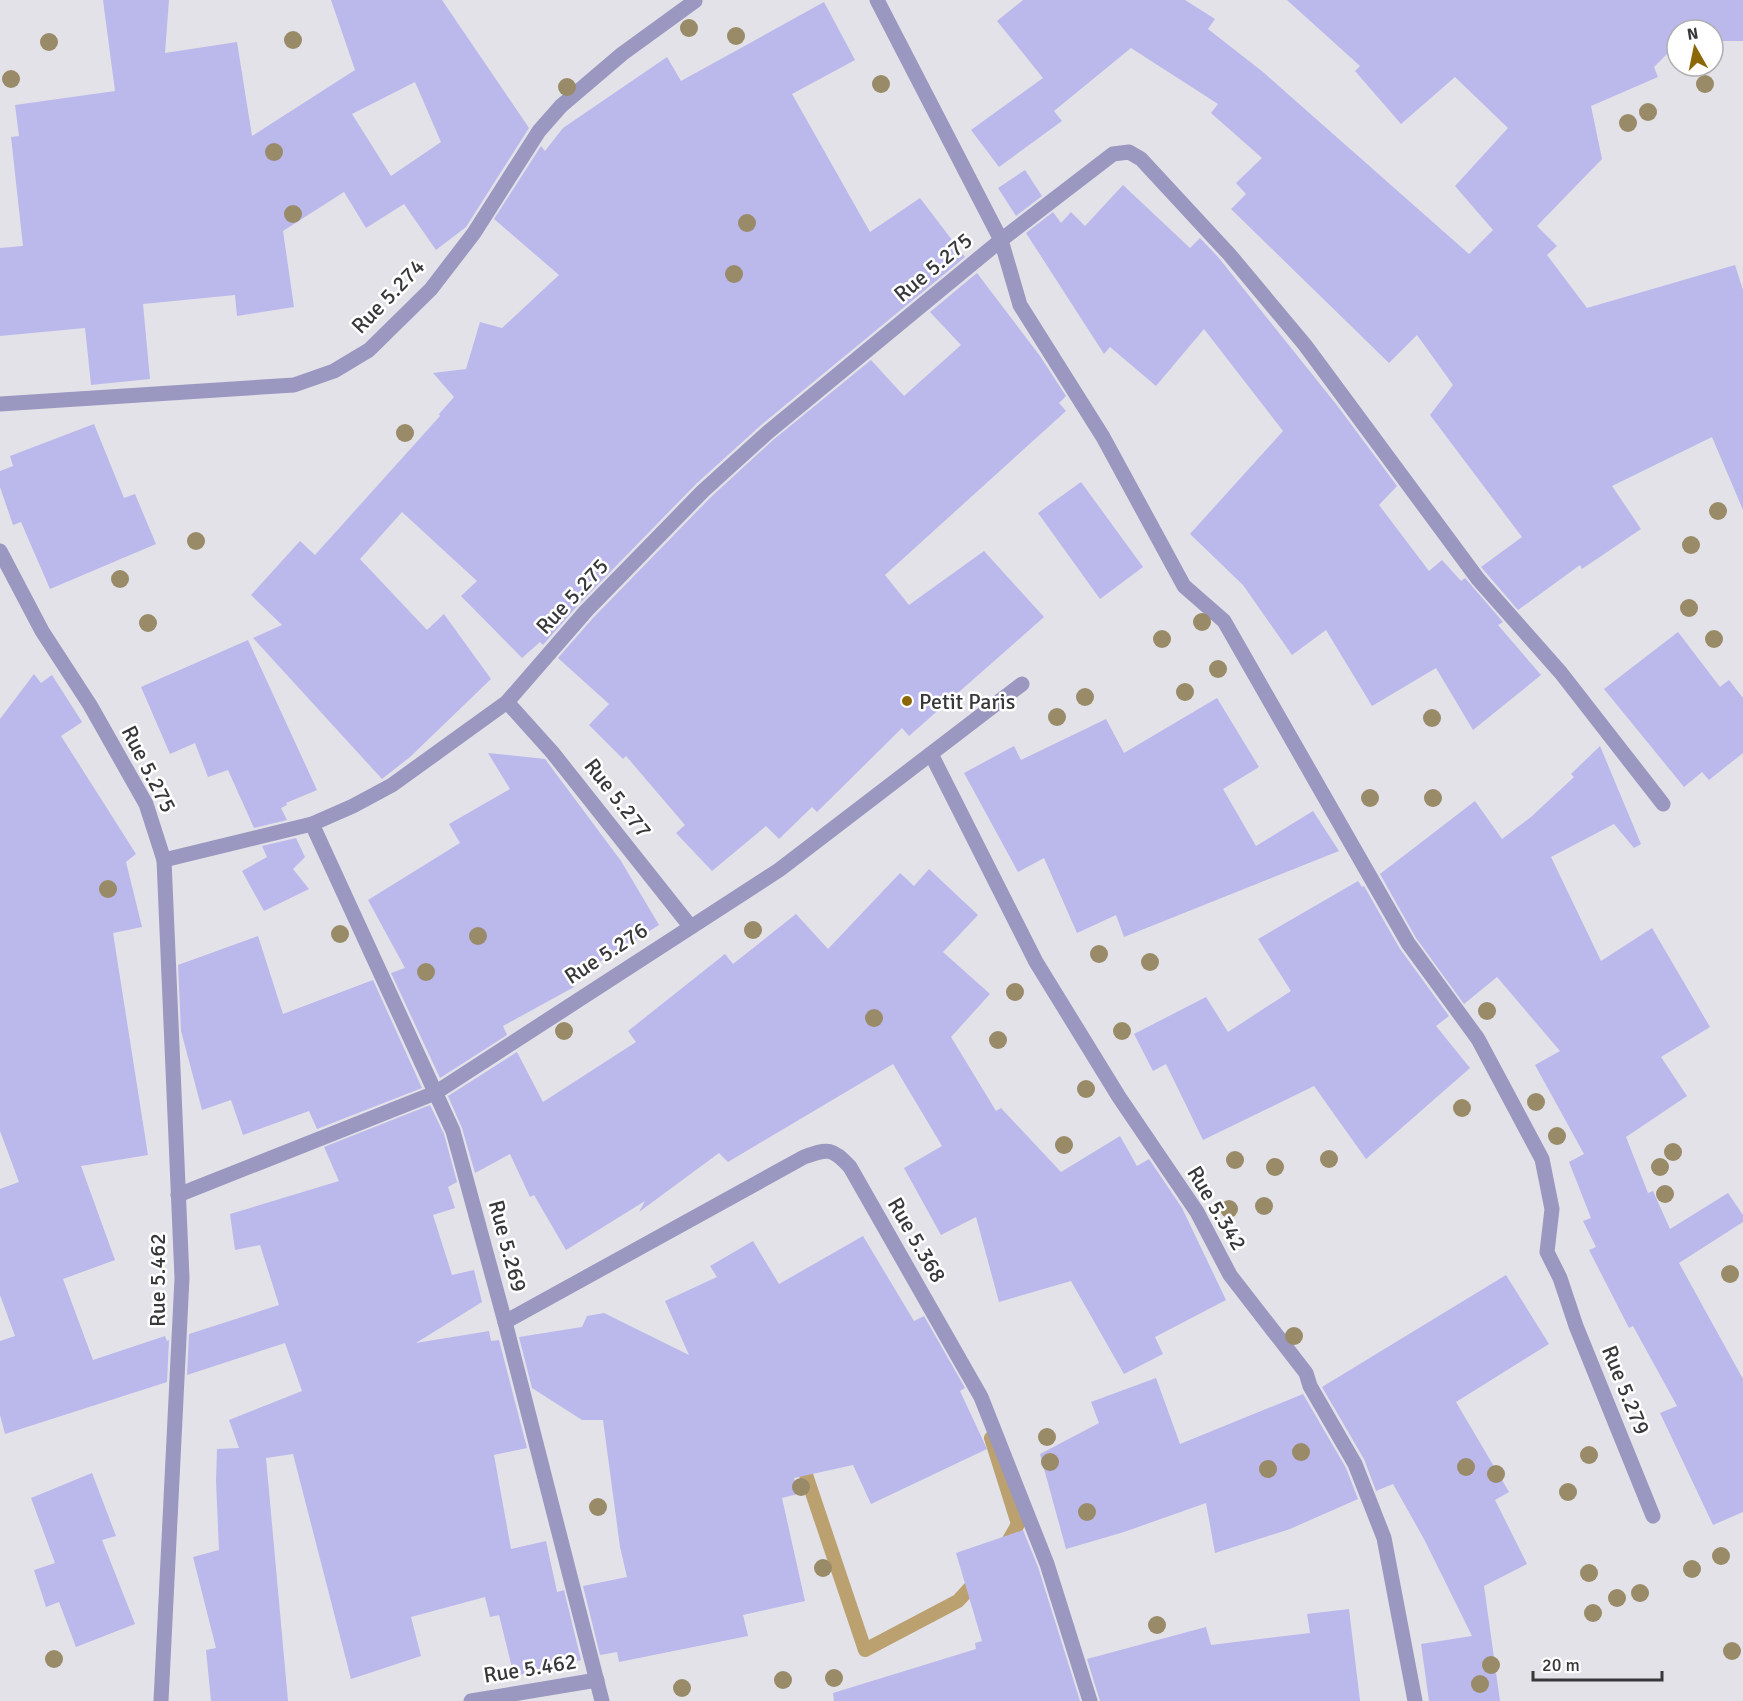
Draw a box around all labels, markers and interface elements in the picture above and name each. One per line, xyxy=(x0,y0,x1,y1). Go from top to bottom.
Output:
north arrow xyxy=(1665,18,1725,78)
text: N xyxy=(1686,23,1700,45)
street label: Rue 5.275 xyxy=(888,226,978,308)
street label: Rue 5.274 xyxy=(346,253,430,339)
street label: Rue 5.275 xyxy=(530,552,614,640)
place label: Petit Paris xyxy=(919,688,1015,715)
marker: Petit Paris xyxy=(900,694,914,708)
street label: Rue 5.275 xyxy=(116,721,182,817)
street label: Rue 5.277 xyxy=(578,753,658,843)
street label: Rue 5.276 xyxy=(559,916,653,990)
street label: Rue 5.342 xyxy=(1181,1161,1253,1255)
street label: Rue 5.368 xyxy=(882,1193,952,1287)
street label: Rue 5.269 xyxy=(483,1197,533,1295)
street label: Rue 5.462 xyxy=(144,1233,171,1327)
street label: Rue 5.279 xyxy=(1596,1341,1656,1439)
scale bar xyxy=(1533,1644,1662,1682)
street label: Rue 5.462 xyxy=(482,1647,578,1689)
text: 20 m xyxy=(1542,1654,1580,1676)

